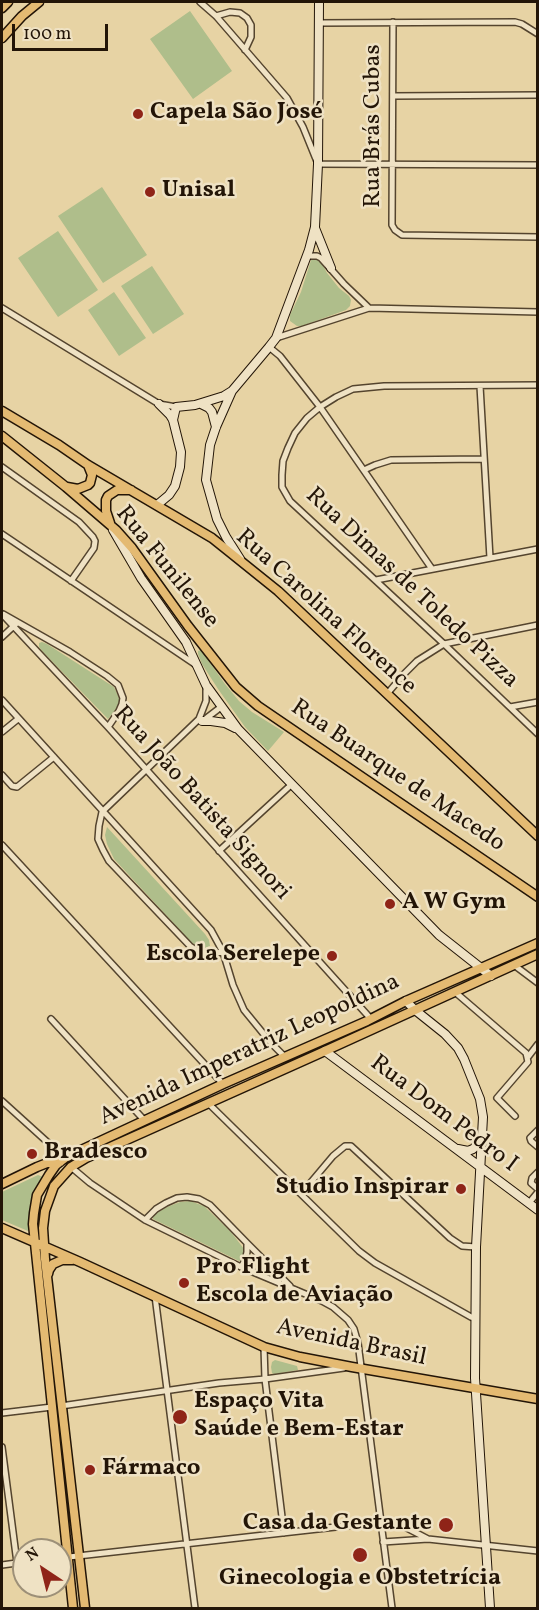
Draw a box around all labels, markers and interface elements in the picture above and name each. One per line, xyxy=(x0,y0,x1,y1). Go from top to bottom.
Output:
scale bar xyxy=(15,12,111,50)
text: 100 m xyxy=(23,22,72,47)
street label: Rua Brás Cubas xyxy=(361,44,389,208)
place label: Capela São José xyxy=(150,100,323,128)
marker: Capela São José xyxy=(131,107,145,121)
place label: Unisal xyxy=(162,178,235,206)
marker: Unisal xyxy=(143,185,157,199)
street label: Rua Dimas de Toledo Pizza xyxy=(298,483,524,695)
street label: Rua Funilense xyxy=(108,501,224,635)
street label: Rua Carolina Florence xyxy=(229,524,421,702)
street label: Rua Buarque de Macedo xyxy=(284,694,510,860)
street label: Rua João Batista Signori xyxy=(106,701,296,907)
place label: A W Gym xyxy=(402,890,506,918)
marker: A W Gym xyxy=(383,897,397,911)
place label: Escola Serelepe xyxy=(146,942,320,970)
marker: Escola Serelepe xyxy=(325,949,339,963)
street label: Avenida Imperatriz Leopoldina xyxy=(95,969,405,1133)
street label: Rua Dom Pedro I xyxy=(363,1050,523,1180)
place label: Bradesco xyxy=(44,1140,147,1168)
marker: Bradesco xyxy=(25,1147,39,1161)
place label: Studio Inspirar xyxy=(275,1175,449,1203)
marker: Studio Inspirar xyxy=(454,1182,468,1196)
place label: Pro Flight Escola de Aviação xyxy=(196,1255,393,1311)
marker: Pro Flight Escola de Aviação xyxy=(177,1276,191,1290)
street label: Avenida Brasil xyxy=(273,1314,429,1374)
place label: Espaço Vita Saúde e Bem-Estar xyxy=(194,1389,404,1445)
marker: Espaço Vita Saúde e Bem-Estar xyxy=(171,1408,189,1426)
place label: Fármaco xyxy=(102,1456,201,1484)
marker: Fármaco xyxy=(83,1463,97,1477)
place label: Casa da Gestante xyxy=(243,1511,432,1539)
marker: Casa da Gestante xyxy=(437,1516,455,1534)
north arrow xyxy=(12,1538,72,1598)
text: N xyxy=(22,1543,44,1567)
marker: Ginecologia e Obstetrícia xyxy=(351,1546,369,1564)
place label: Ginecologia e Obstetrícia xyxy=(219,1566,501,1594)

